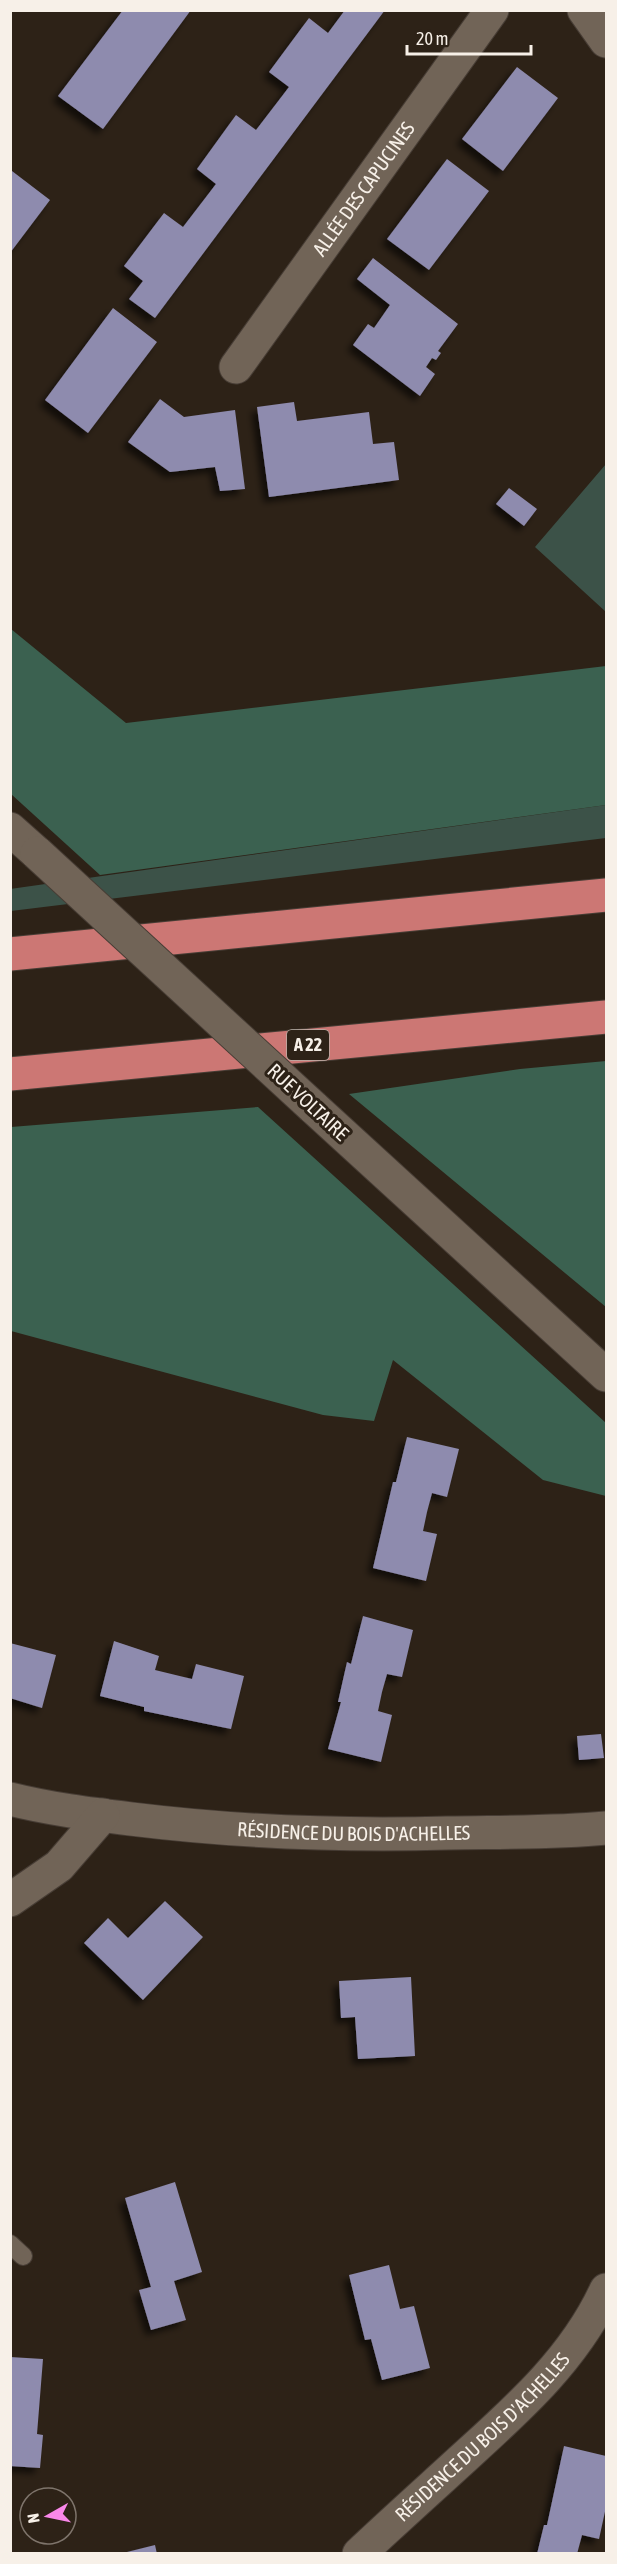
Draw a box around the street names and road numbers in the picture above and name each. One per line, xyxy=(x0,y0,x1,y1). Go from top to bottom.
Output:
street label: ALLÉE DES CAPUCINES xyxy=(307,117,419,260)
road number: A 22 xyxy=(287,1030,329,1060)
street label: RUE VOLTAIRE xyxy=(263,1059,354,1145)
street label: RÉSIDENCE DU BOIS D'ACHELLES xyxy=(237,1817,470,1845)
street label: RÉSIDENCE DU BOIS D'ACHELLES xyxy=(390,2348,574,2526)

